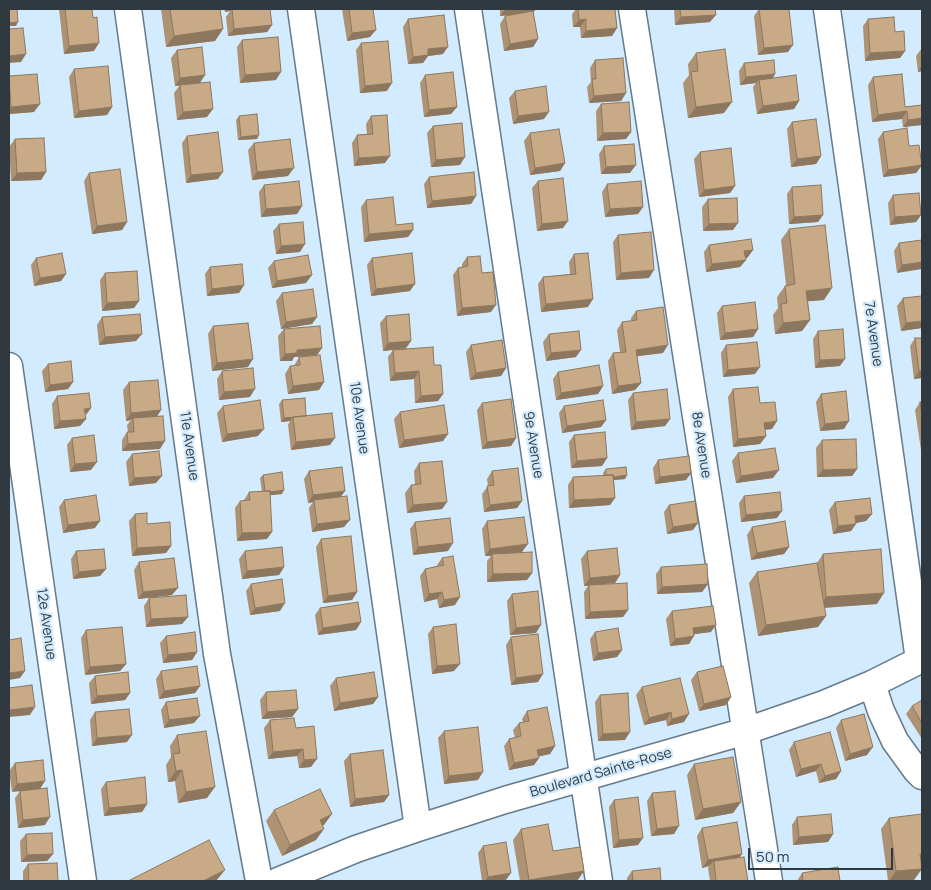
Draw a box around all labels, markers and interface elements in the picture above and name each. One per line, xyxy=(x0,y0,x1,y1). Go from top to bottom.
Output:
street label: 7e Avenue xyxy=(860,300,886,368)
street label: 10e Avenue xyxy=(346,381,372,455)
street label: 11e Avenue xyxy=(176,410,202,482)
street label: 9e Avenue xyxy=(519,410,547,480)
street label: 8e Avenue xyxy=(687,411,715,479)
street label: 12e Avenue xyxy=(33,587,59,661)
street label: Boulevard Sainte-Rose xyxy=(528,745,674,801)
scale bar xyxy=(751,838,896,870)
text: 50 m xyxy=(756,846,790,867)

